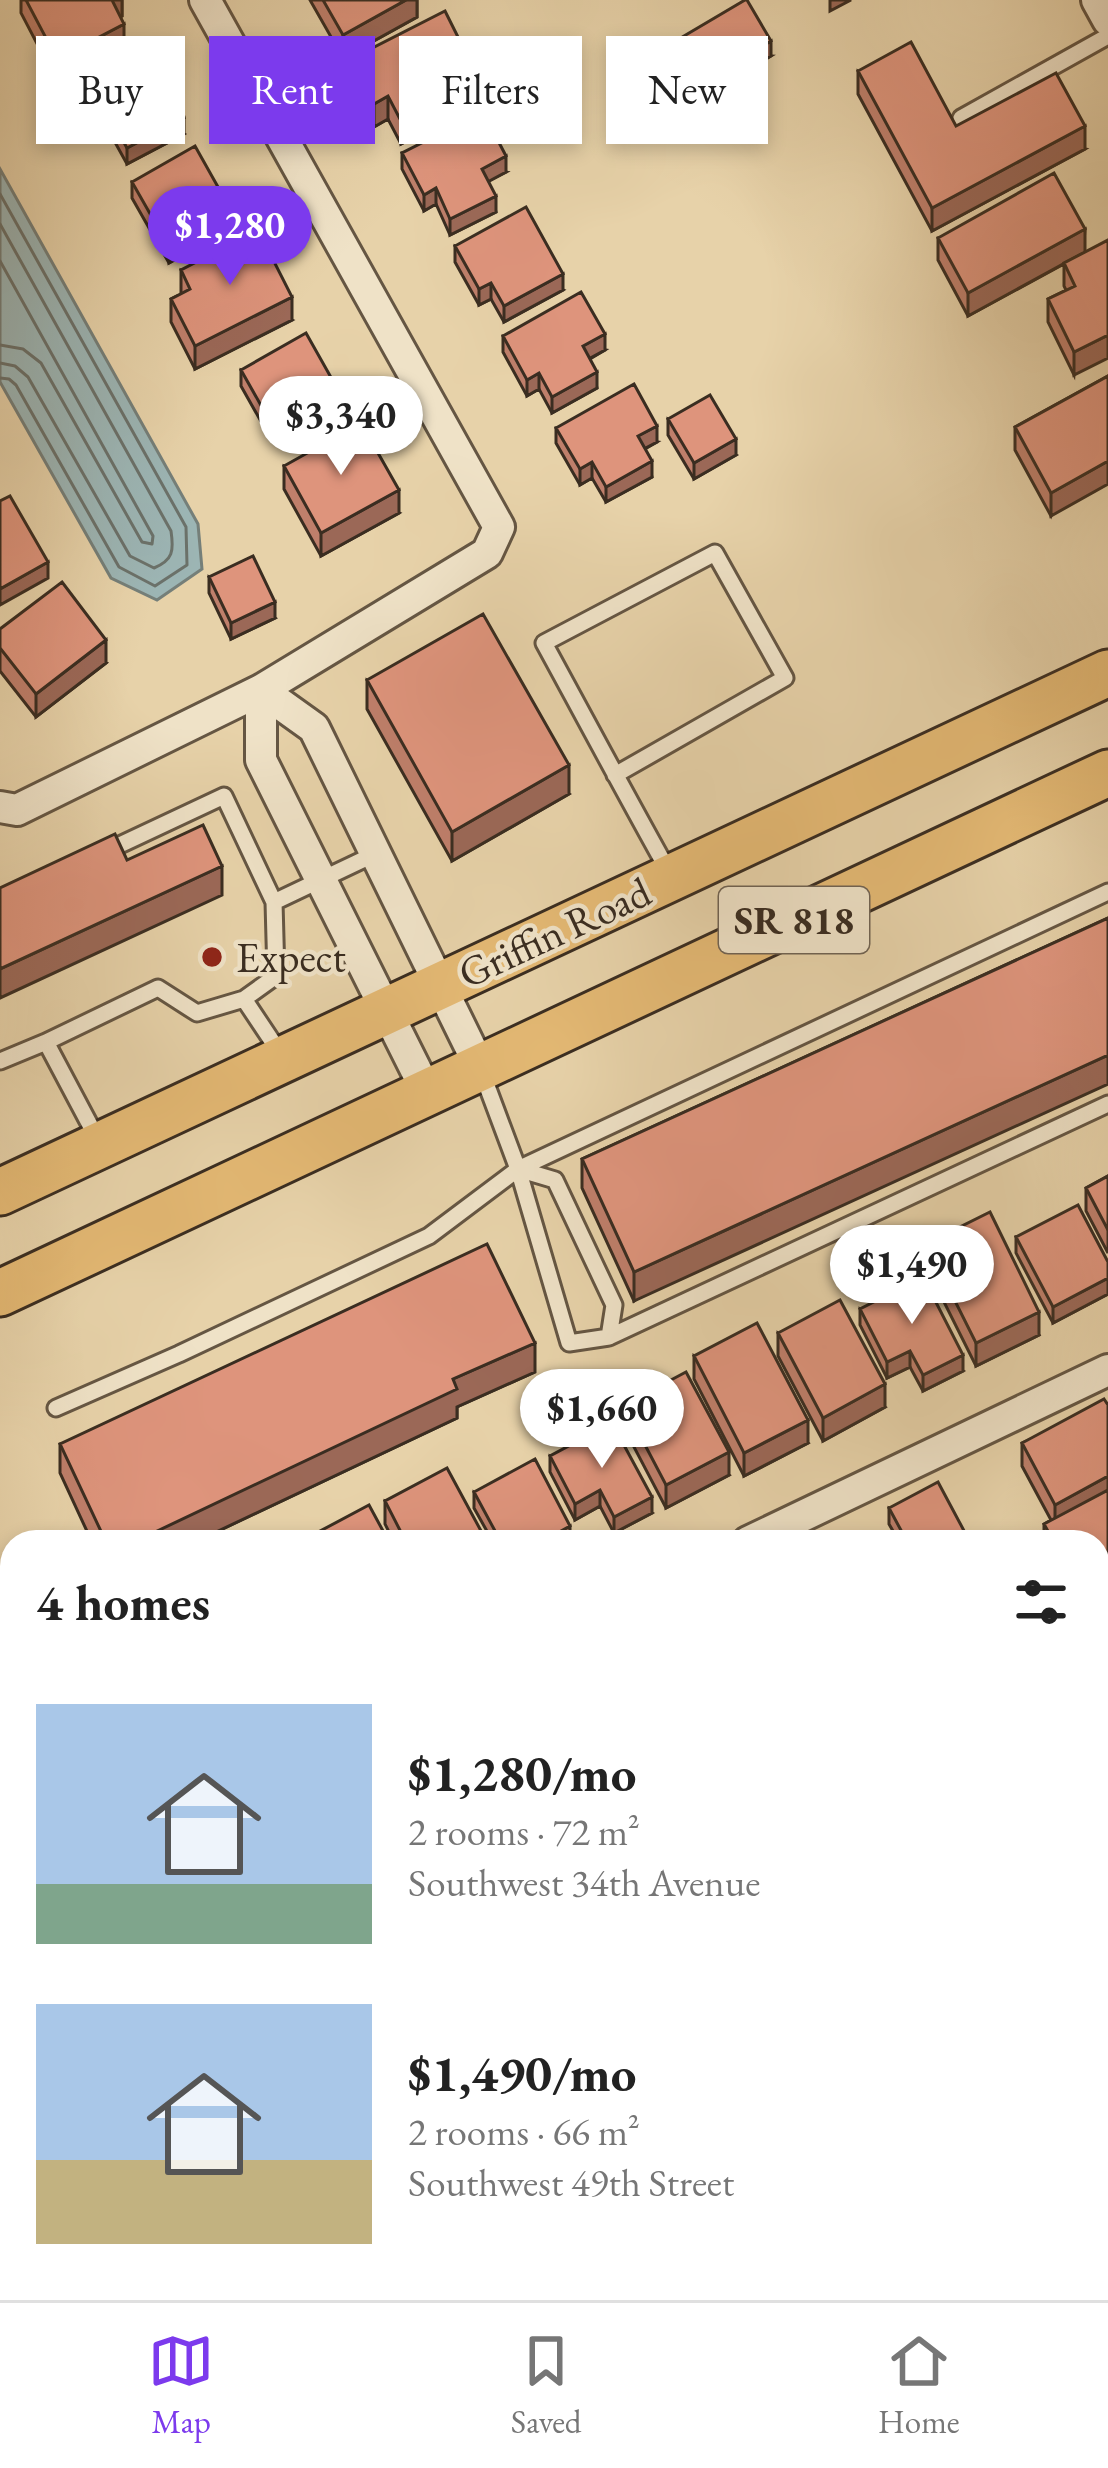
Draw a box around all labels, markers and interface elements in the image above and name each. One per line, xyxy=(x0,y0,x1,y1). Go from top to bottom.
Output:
chip: Buy xyxy=(36,36,185,144)
chip: Rent xyxy=(209,36,375,144)
chip: Filters xyxy=(399,36,582,144)
chip: New xyxy=(606,36,768,144)
pin: $1,280 xyxy=(132,186,328,288)
text: $1,280 xyxy=(175,199,285,250)
pin: $3,340 xyxy=(243,376,439,478)
text: $3,340 xyxy=(286,389,396,440)
street label: Griffin Road xyxy=(449,864,660,1001)
road number: SR 818 xyxy=(719,887,869,953)
place label: Expect xyxy=(236,930,346,985)
marker: Expect xyxy=(199,944,225,970)
pin: $1,490 xyxy=(814,1225,1010,1327)
text: $1,490 xyxy=(857,1238,967,1289)
pin: $1,660 xyxy=(504,1369,700,1471)
text: $1,660 xyxy=(547,1382,657,1433)
text: 4 homes xyxy=(36,1569,210,1635)
icon: filters xyxy=(1008,1569,1074,1635)
text: $1,280/mo xyxy=(408,1740,636,1806)
icon: home xyxy=(132,1752,276,1896)
text: 2 rooms · 72 m² xyxy=(408,1806,640,1857)
text: Southwest 34th Avenue xyxy=(408,1857,760,1908)
text: $1,490/mo xyxy=(408,2040,636,2106)
icon: home xyxy=(132,2052,276,2196)
text: 2 rooms · 66 m² xyxy=(408,2106,640,2157)
text: Southwest 49th Street xyxy=(408,2157,734,2208)
tab: Map xyxy=(148,2328,214,2443)
tab: Saved xyxy=(511,2328,582,2443)
tab: Home xyxy=(878,2328,960,2443)

